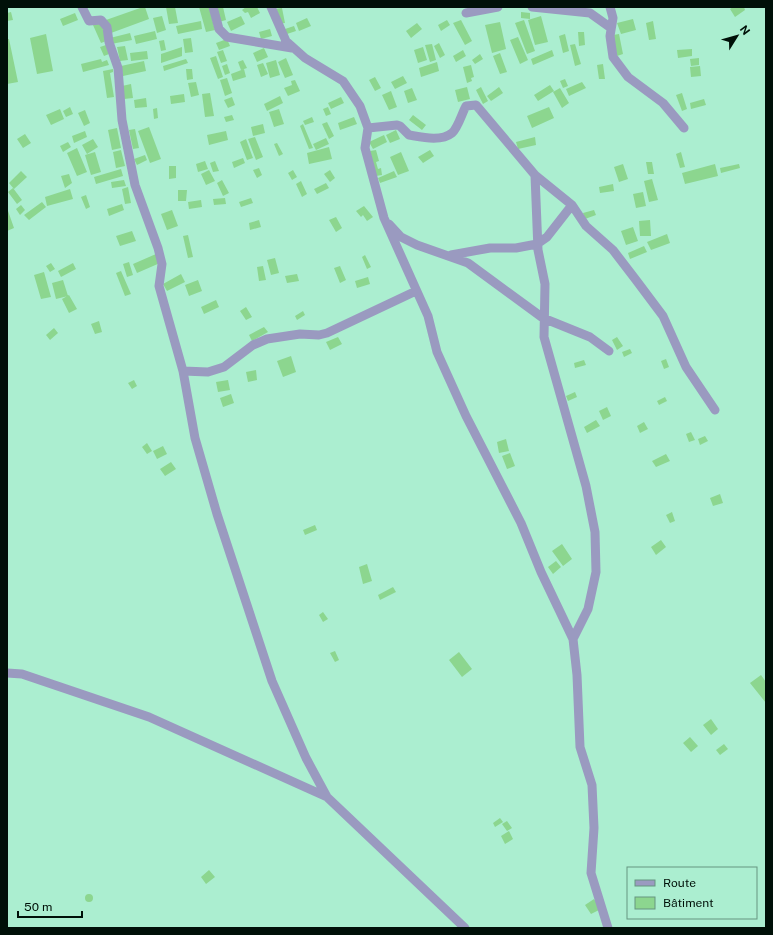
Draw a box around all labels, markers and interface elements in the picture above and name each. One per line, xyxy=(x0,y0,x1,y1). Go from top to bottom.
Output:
north arrow xyxy=(717,16,757,56)
text: N xyxy=(738,23,752,37)
legend xyxy=(627,867,757,919)
text: Route xyxy=(663,876,696,890)
scale bar xyxy=(18,893,82,919)
text: Bâtiment xyxy=(663,896,714,910)
text: 50 m xyxy=(24,900,52,914)

